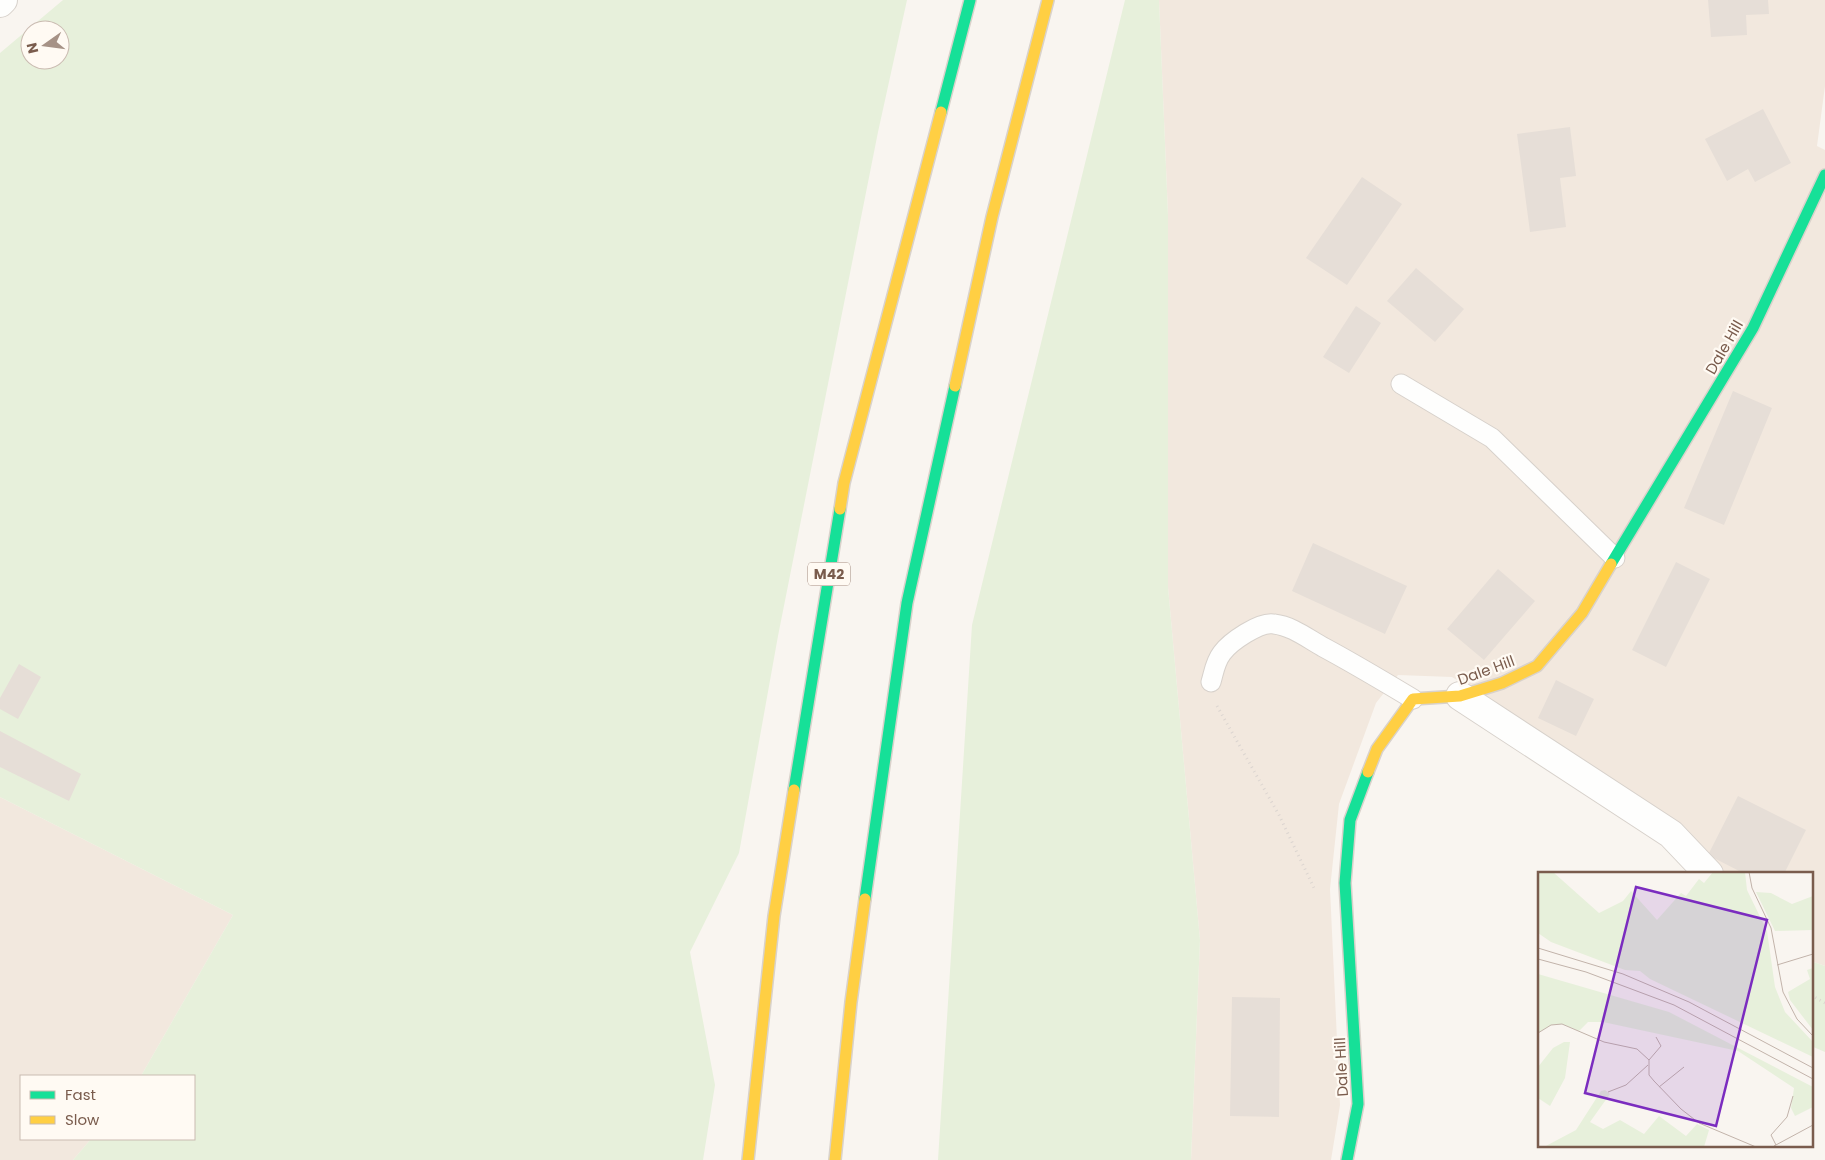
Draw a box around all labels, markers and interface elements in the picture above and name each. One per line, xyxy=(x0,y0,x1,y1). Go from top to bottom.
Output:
north arrow xyxy=(20,20,70,70)
text: N xyxy=(21,41,43,56)
street label: Dale Hill xyxy=(1700,316,1748,378)
road number: M42 xyxy=(808,562,850,586)
street label: Dale Hill xyxy=(1455,650,1517,690)
inset map xyxy=(1538,872,1812,1148)
street label: Dale Hill xyxy=(1329,1037,1353,1097)
legend xyxy=(20,1075,195,1140)
text: Fast xyxy=(65,1084,96,1105)
text: Slow xyxy=(65,1109,100,1130)

